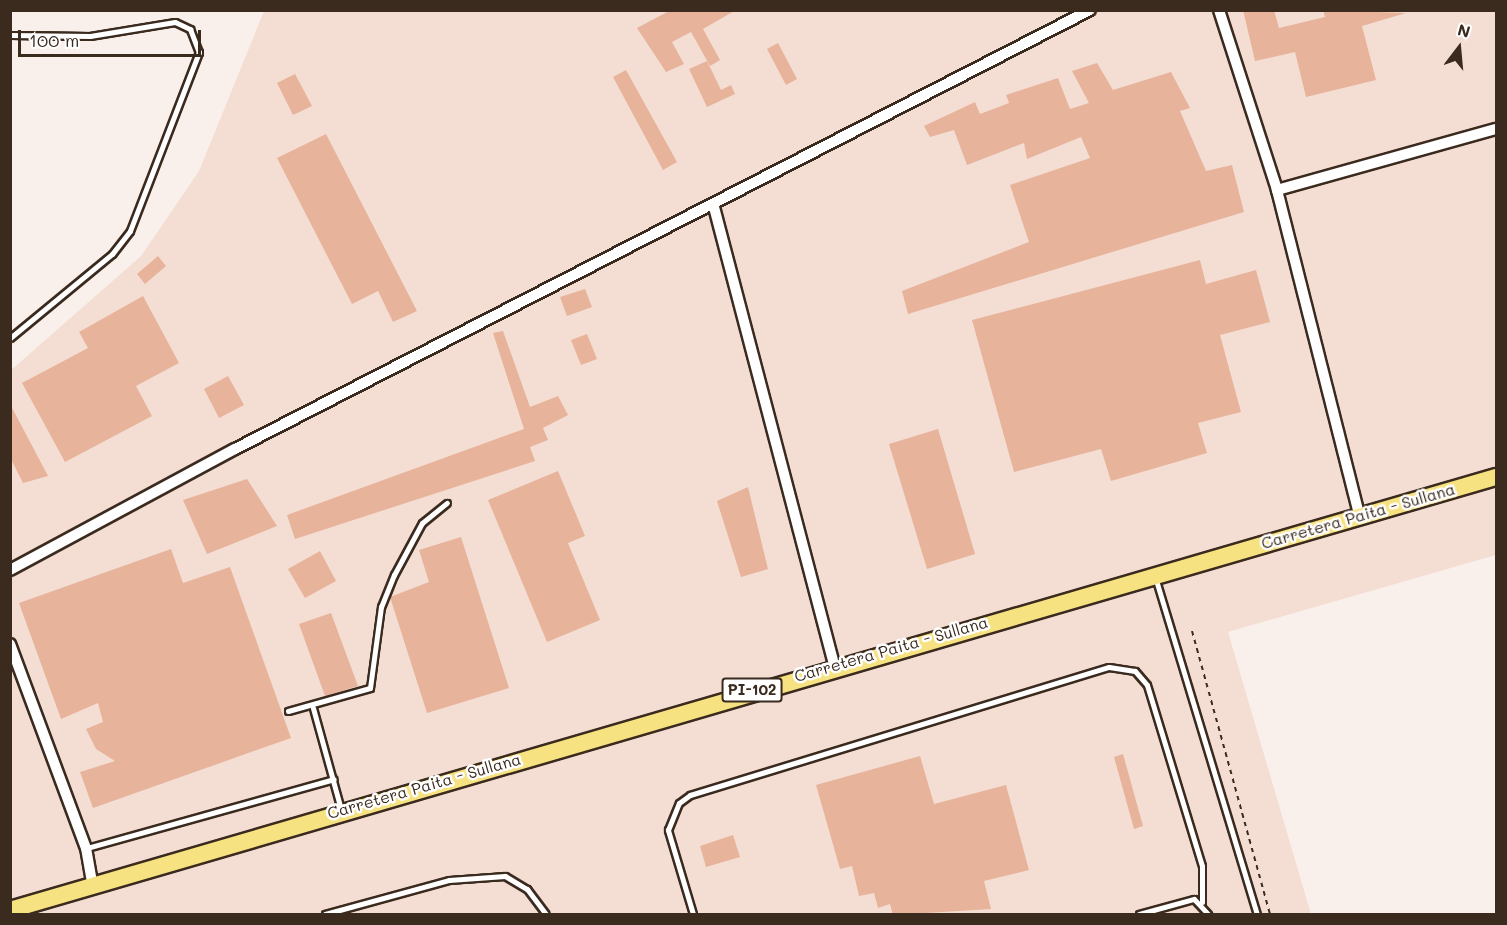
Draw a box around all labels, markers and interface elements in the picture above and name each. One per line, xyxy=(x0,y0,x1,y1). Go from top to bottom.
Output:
scale bar xyxy=(21,18,204,56)
north arrow xyxy=(1429,18,1489,78)
text: N xyxy=(1455,18,1473,42)
text: 100 m xyxy=(29,28,79,52)
street label: Carretera Paita - Sullana xyxy=(1259,479,1457,553)
street label: Carretera Paita - Sullana xyxy=(792,612,990,686)
road number: PI-102 xyxy=(720,678,783,702)
street label: Carretera Paita - Sullana xyxy=(325,749,523,823)

